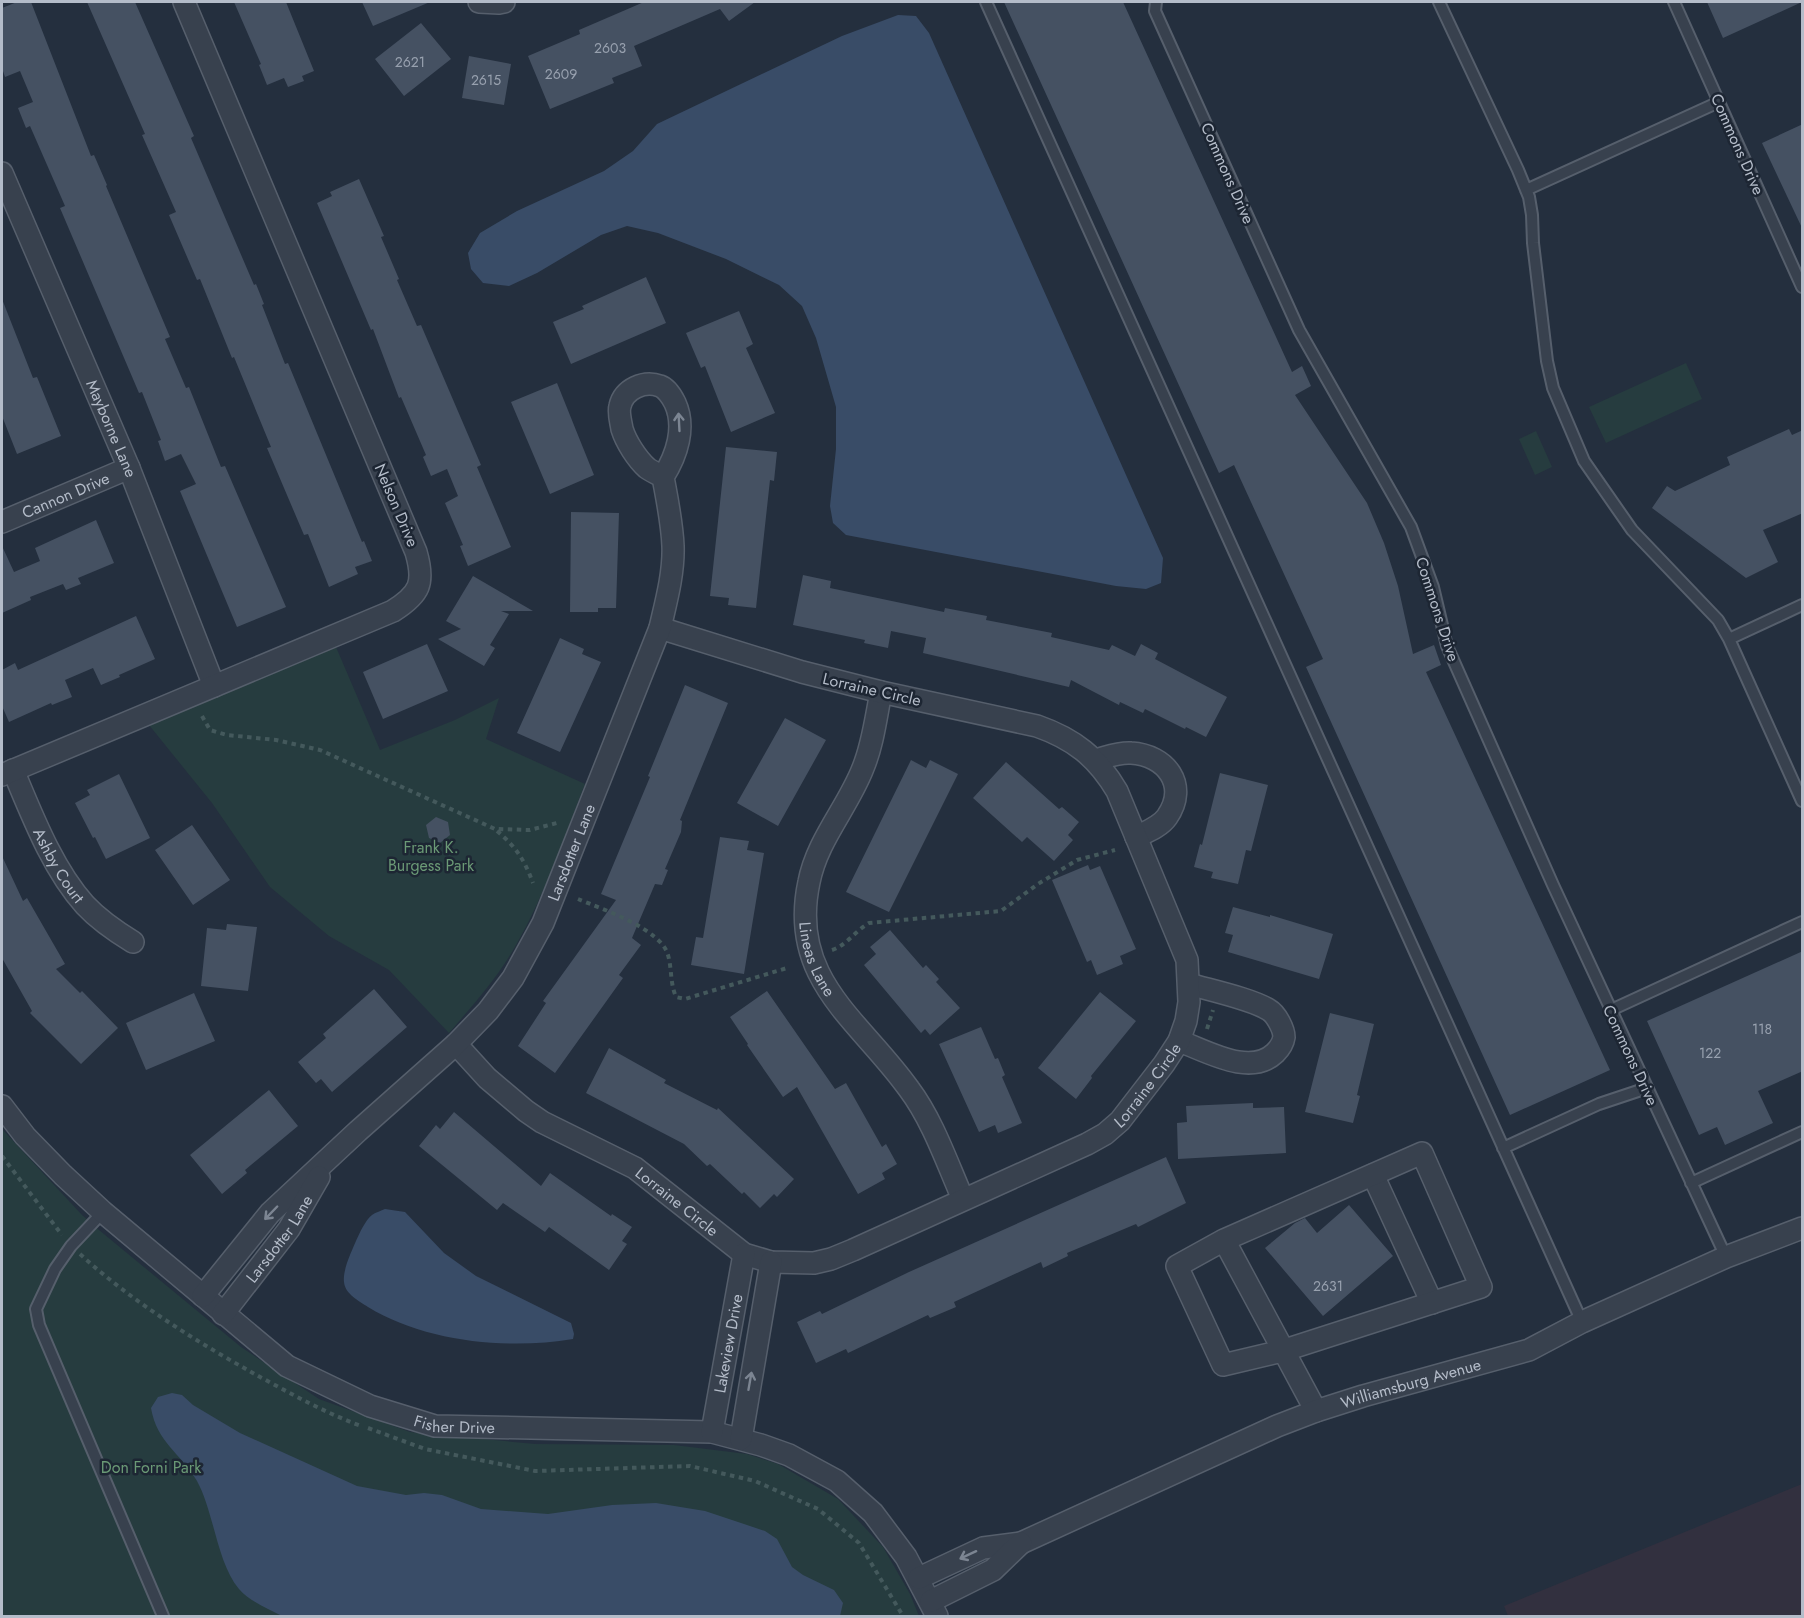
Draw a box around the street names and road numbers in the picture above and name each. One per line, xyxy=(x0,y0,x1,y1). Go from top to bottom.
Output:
street label: Commons Drive xyxy=(1705,90,1770,198)
street label: Commons Drive xyxy=(1195,119,1260,227)
street label: Mayborne Lane xyxy=(80,376,142,481)
street label: Nelson Drive xyxy=(369,460,424,550)
street label: Cannon Drive xyxy=(18,467,113,524)
street label: Commons Drive xyxy=(1410,554,1465,664)
street label: Lorraine Circle xyxy=(821,667,923,712)
street label: Larsdotter Lane xyxy=(542,801,601,904)
street label: Ashby Court xyxy=(27,824,90,908)
street label: Lineas Lane xyxy=(793,921,841,1001)
street label: Commons Drive xyxy=(1597,1001,1664,1109)
street label: Lorraine Circle xyxy=(1109,1038,1187,1133)
street label: Lorraine Circle xyxy=(630,1162,723,1242)
street label: Larsdotter Lane xyxy=(241,1191,318,1288)
street label: Lakeview Drive xyxy=(708,1292,749,1395)
street label: Williamsburg Avenue xyxy=(1338,1353,1484,1414)
street label: Fisher Drive xyxy=(411,1409,495,1439)

